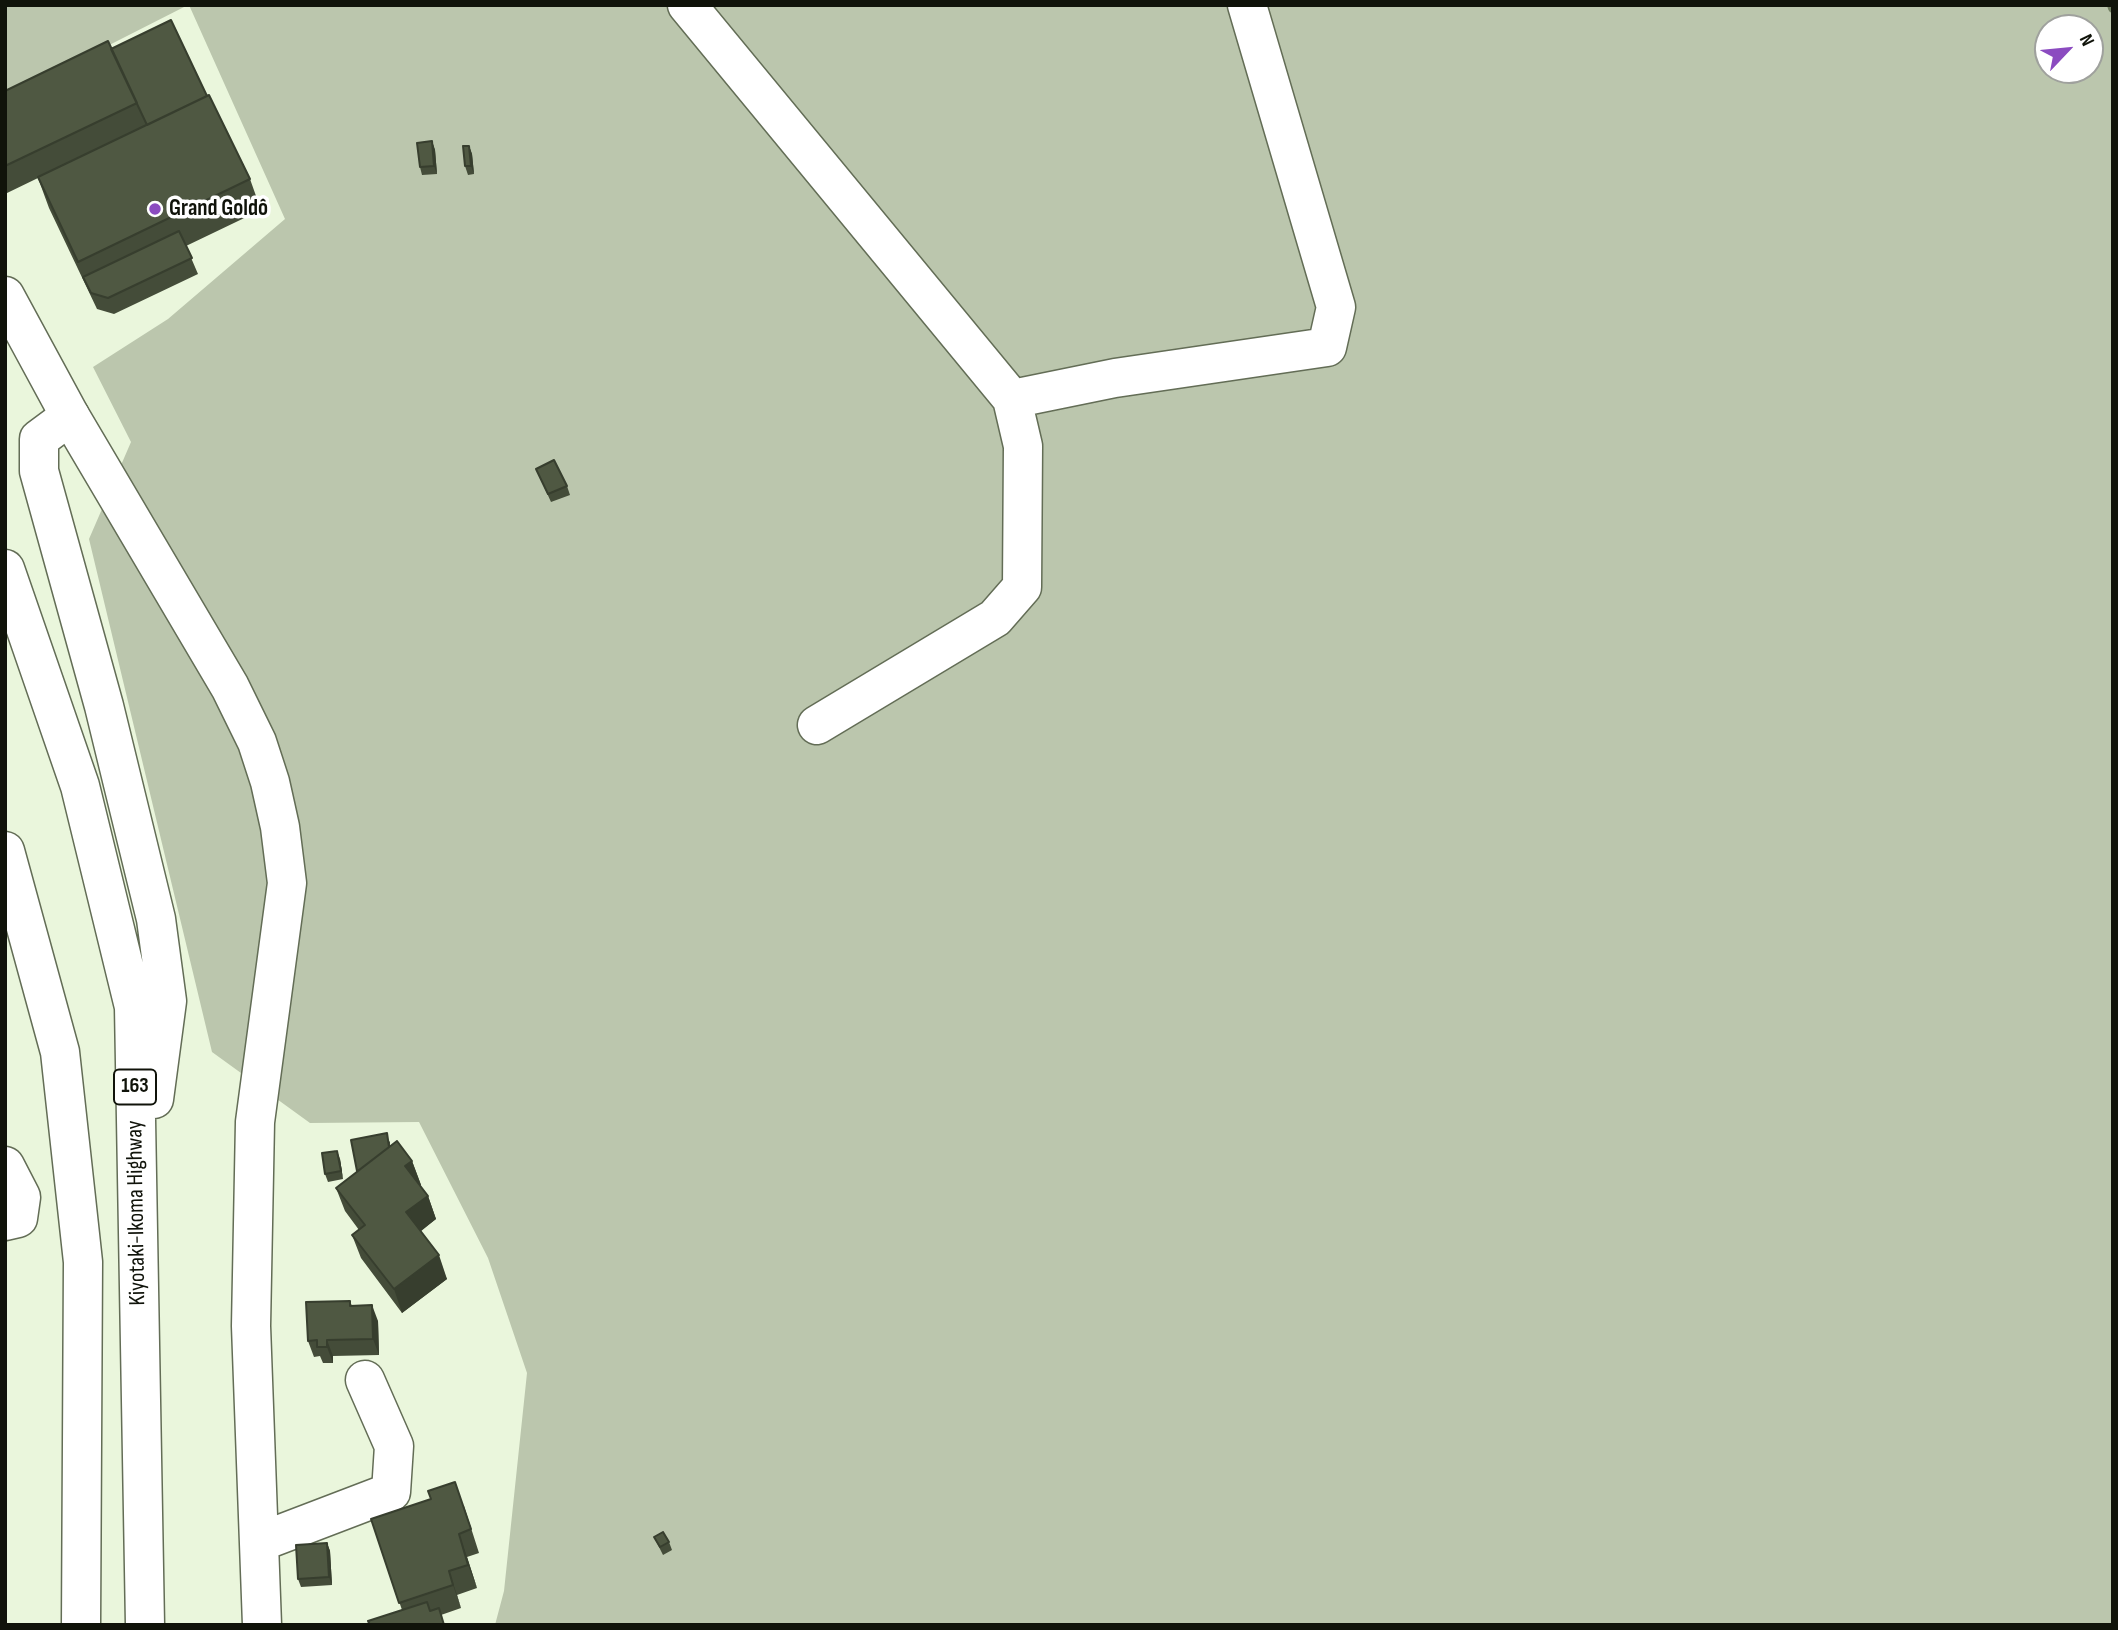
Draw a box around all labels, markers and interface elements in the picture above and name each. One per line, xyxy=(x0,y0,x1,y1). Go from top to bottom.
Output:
north arrow xyxy=(2034,14,2104,84)
text: N xyxy=(2074,31,2099,50)
place label: Grand Goldô xyxy=(169,195,268,223)
marker: Grand Goldô xyxy=(147,201,163,217)
road number: 163 xyxy=(114,1070,156,1104)
street label: Kiyotaki-Ikoma Highway xyxy=(122,1120,152,1306)

